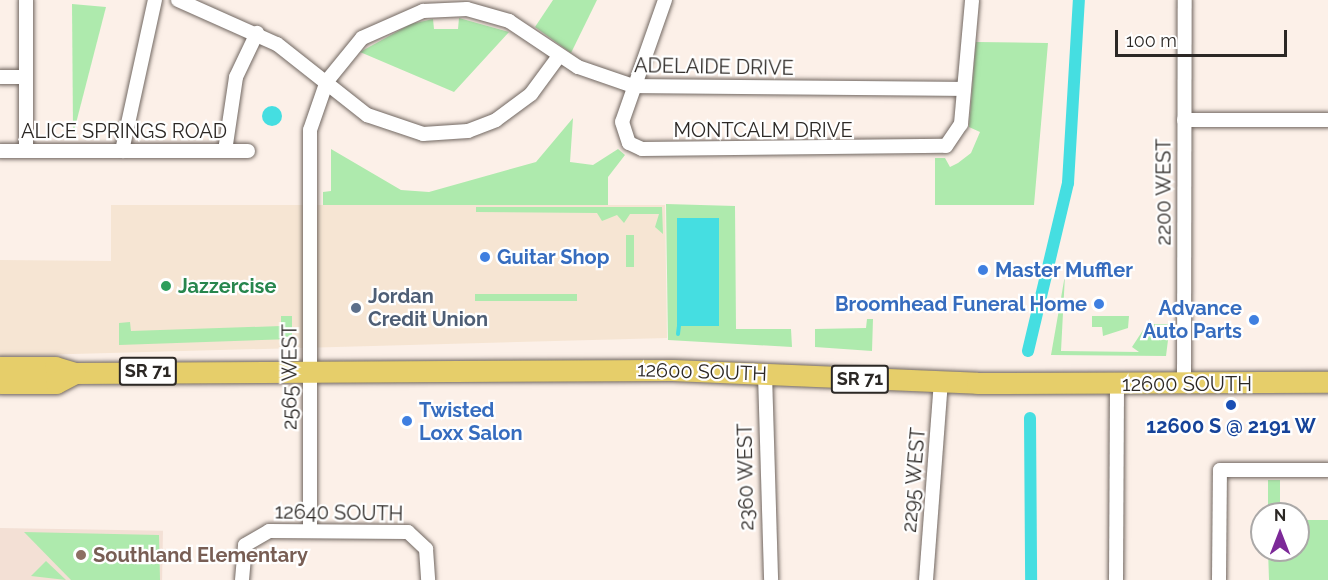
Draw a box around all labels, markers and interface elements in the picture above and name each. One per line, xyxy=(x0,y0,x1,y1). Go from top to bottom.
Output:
scale bar xyxy=(1118,18,1290,56)
text: 100 m xyxy=(1126,30,1177,51)
street label: ADELAIDE DRIVE xyxy=(634,54,794,80)
street label: MONTCALM DRIVE xyxy=(673,118,853,142)
street label: ALICE SPRINGS ROAD xyxy=(21,119,227,143)
street label: 2200 WEST xyxy=(1152,138,1176,246)
place label: Guitar Shop xyxy=(497,245,610,269)
marker: Guitar Shop xyxy=(478,250,492,264)
place label: Master Muffler xyxy=(995,258,1133,282)
marker: Master Muffler xyxy=(976,263,990,277)
place label: Jazzercise xyxy=(178,274,276,298)
marker: Jazzercise xyxy=(159,279,173,293)
place label: Jordan Credit Union xyxy=(368,284,488,331)
place label: Broomhead Funeral Home xyxy=(834,292,1087,316)
place label: Advance Auto Parts xyxy=(1143,296,1242,343)
marker: Broomhead Funeral Home xyxy=(1092,297,1106,311)
marker: Jordan Credit Union xyxy=(349,301,363,315)
marker: Advance Auto Parts xyxy=(1247,313,1261,327)
street label: 2565 WEST xyxy=(278,324,302,430)
road number: SR 71 xyxy=(118,356,178,386)
street label: 12600 SOUTH xyxy=(637,358,767,386)
road number: SR 71 xyxy=(830,364,890,394)
street label: 12600 SOUTH xyxy=(1122,372,1252,396)
place label: Twisted Loxx Salon xyxy=(419,398,523,445)
marker: 12600 S @ 2191 W xyxy=(1224,398,1238,412)
marker: Twisted Loxx Salon xyxy=(400,414,414,428)
place label: 12600 S @ 2191 W xyxy=(1146,414,1316,438)
street label: 2360 WEST xyxy=(733,423,759,531)
street label: 2295 WEST xyxy=(897,426,931,534)
street label: 12640 SOUTH xyxy=(275,500,403,526)
north arrow xyxy=(1250,502,1310,562)
text: N xyxy=(1274,506,1286,525)
place label: Southland Elementary xyxy=(93,543,308,567)
marker: Southland Elementary xyxy=(74,548,88,562)

